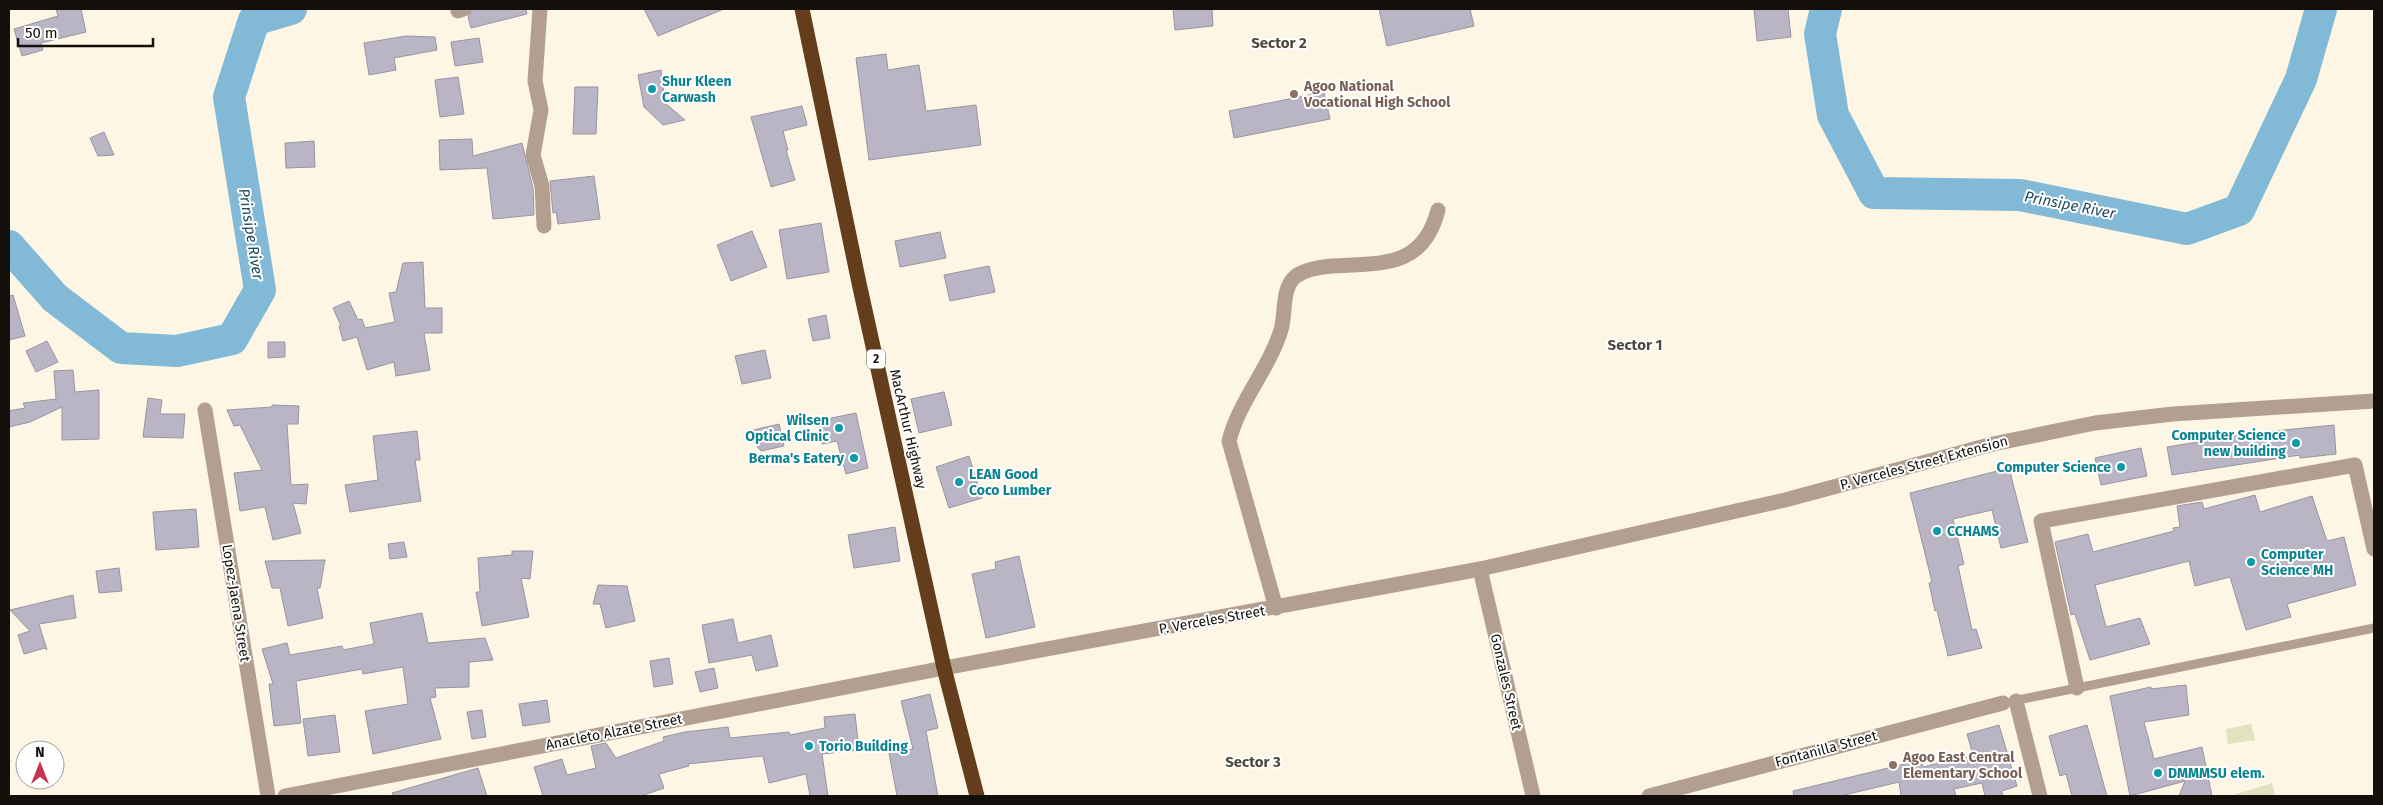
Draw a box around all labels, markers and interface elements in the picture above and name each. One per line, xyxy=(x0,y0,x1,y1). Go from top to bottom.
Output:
scale bar xyxy=(18,15,152,47)
text: 50 m xyxy=(25,24,58,42)
district label: Sector 2 xyxy=(1251,34,1307,52)
place label: Shur Kleen Carwash xyxy=(662,73,732,106)
place label: Agoo National Vocational High School xyxy=(1303,78,1451,111)
marker: Shur Kleen Carwash xyxy=(646,83,658,95)
marker: Agoo National Vocational High School xyxy=(1288,88,1300,100)
water label: Prinsipe River xyxy=(235,187,267,282)
water label: Prinsipe River xyxy=(2023,187,2118,223)
district label: Sector 1 xyxy=(1608,336,1662,354)
road number: 2 xyxy=(867,349,885,368)
street label: MacArthur Highway xyxy=(886,368,930,491)
place label: Wilsen Optical Clinic xyxy=(745,412,829,445)
marker: Wilsen Optical Clinic xyxy=(833,422,845,434)
place label: Computer Science new building xyxy=(2171,427,2286,460)
street label: P. Verceles Street Extension xyxy=(1838,432,2010,494)
marker: Computer Science new building xyxy=(2290,437,2302,449)
place label: Berma's Eatery xyxy=(749,450,845,467)
marker: Berma's Eatery xyxy=(848,452,860,464)
place label: Computer Science xyxy=(1996,459,2111,476)
marker: Computer Science xyxy=(2115,461,2127,473)
place label: LEAN Good Coco Lumber xyxy=(969,466,1052,499)
marker: LEAN Good Coco Lumber xyxy=(953,476,965,488)
place label: CCHAMS xyxy=(1947,523,1999,540)
marker: CCHAMS xyxy=(1931,525,1943,537)
street label: Lopez-Jaena Street xyxy=(218,543,254,664)
place label: Computer Science MH xyxy=(2261,546,2333,579)
marker: Computer Science MH xyxy=(2245,556,2257,568)
street label: P. Verceles Street xyxy=(1158,602,1267,638)
street label: Gonzales Street xyxy=(1487,632,1526,733)
street label: Anacleto Alzate Street xyxy=(544,710,685,754)
street label: Fontanilla Street xyxy=(1773,727,1880,771)
place label: Torio Building xyxy=(819,738,908,755)
north arrow xyxy=(15,740,65,790)
marker: Torio Building xyxy=(803,740,815,752)
text: N xyxy=(35,744,45,761)
place label: Agoo East Central Elementary School xyxy=(1902,749,2023,782)
district label: Sector 3 xyxy=(1225,753,1281,771)
marker: Agoo East Central Elementary School xyxy=(1887,759,1899,771)
place label: DMMMSU elem. xyxy=(2168,765,2265,782)
marker: DMMMSU elem. xyxy=(2152,767,2164,779)

